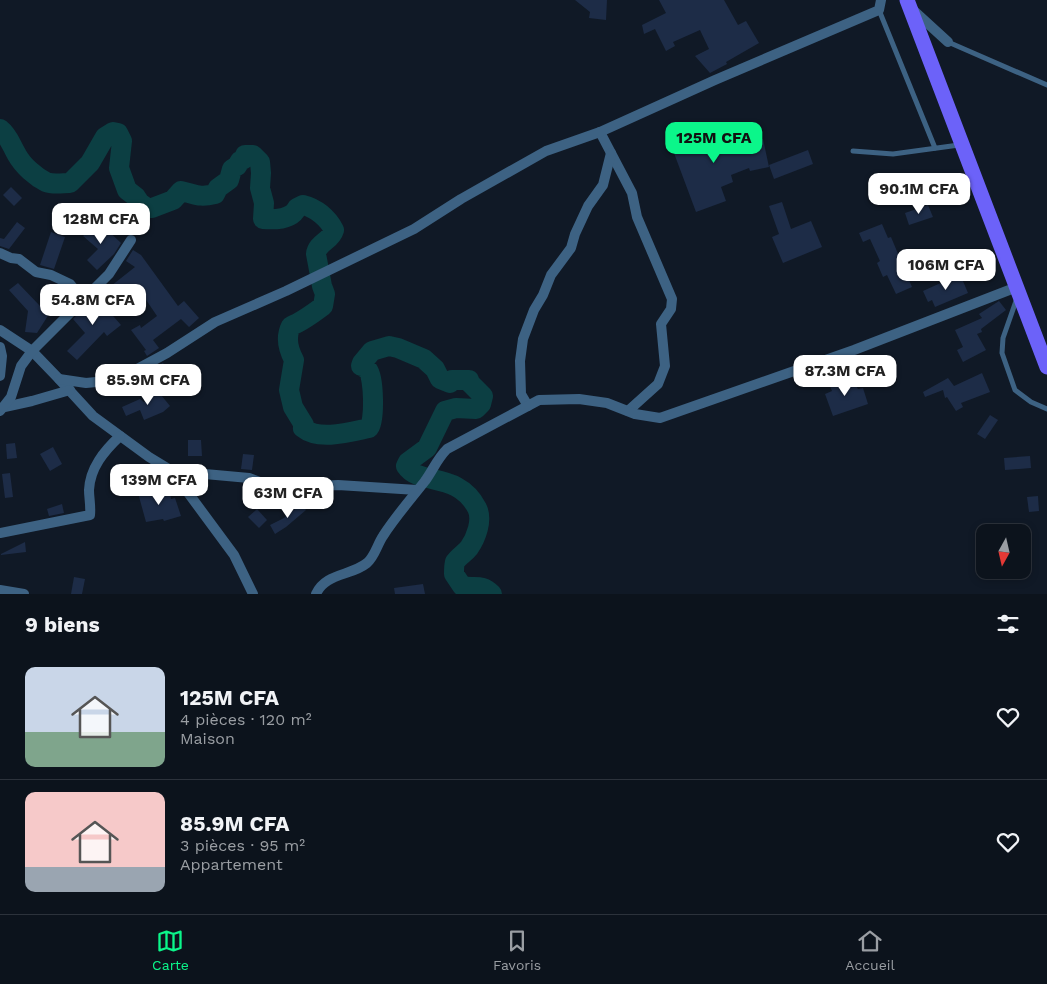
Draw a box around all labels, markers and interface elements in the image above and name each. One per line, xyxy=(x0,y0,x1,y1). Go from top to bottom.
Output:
pin: 125M CFA xyxy=(662,121,766,164)
text: 125M CFA xyxy=(676,128,752,147)
pin: 90.1M CFA xyxy=(862,172,976,215)
text: 90.1M CFA xyxy=(879,179,959,198)
pin: 128M CFA xyxy=(49,202,153,245)
text: 128M CFA xyxy=(63,209,139,228)
pin: 106M CFA xyxy=(894,248,998,291)
text: 106M CFA xyxy=(908,255,984,274)
pin: 54.8M CFA xyxy=(36,284,150,326)
text: 54.8M CFA xyxy=(51,290,135,309)
pin: 87.3M CFA xyxy=(788,354,902,397)
text: 87.3M CFA xyxy=(804,361,886,380)
pin: 85.9M CFA xyxy=(91,364,205,406)
text: 85.9M CFA xyxy=(106,370,190,389)
pin: 139M CFA xyxy=(107,464,211,506)
text: 139M CFA xyxy=(121,470,197,489)
pin: 63M CFA xyxy=(242,476,334,519)
text: 63M CFA xyxy=(254,483,322,502)
north arrow xyxy=(976,524,1031,579)
map controls xyxy=(976,524,1031,579)
icon: filters xyxy=(994,610,1022,638)
text: 9 biens xyxy=(25,612,100,637)
text: 125M CFA xyxy=(180,685,279,710)
icon: home xyxy=(65,687,125,747)
icon: heart xyxy=(994,703,1022,731)
text: 4 pièces · 120 m² xyxy=(180,710,312,729)
text: Maison xyxy=(180,729,235,748)
text: 85.9M CFA xyxy=(180,811,290,836)
icon: home xyxy=(65,812,125,872)
icon: heart xyxy=(994,828,1022,856)
text: 3 pièces · 95 m² xyxy=(180,836,305,855)
text: Appartement xyxy=(180,855,283,874)
tab: Carte xyxy=(152,927,189,973)
tab: Favoris xyxy=(493,927,541,973)
tab: Accueil xyxy=(845,927,895,973)

